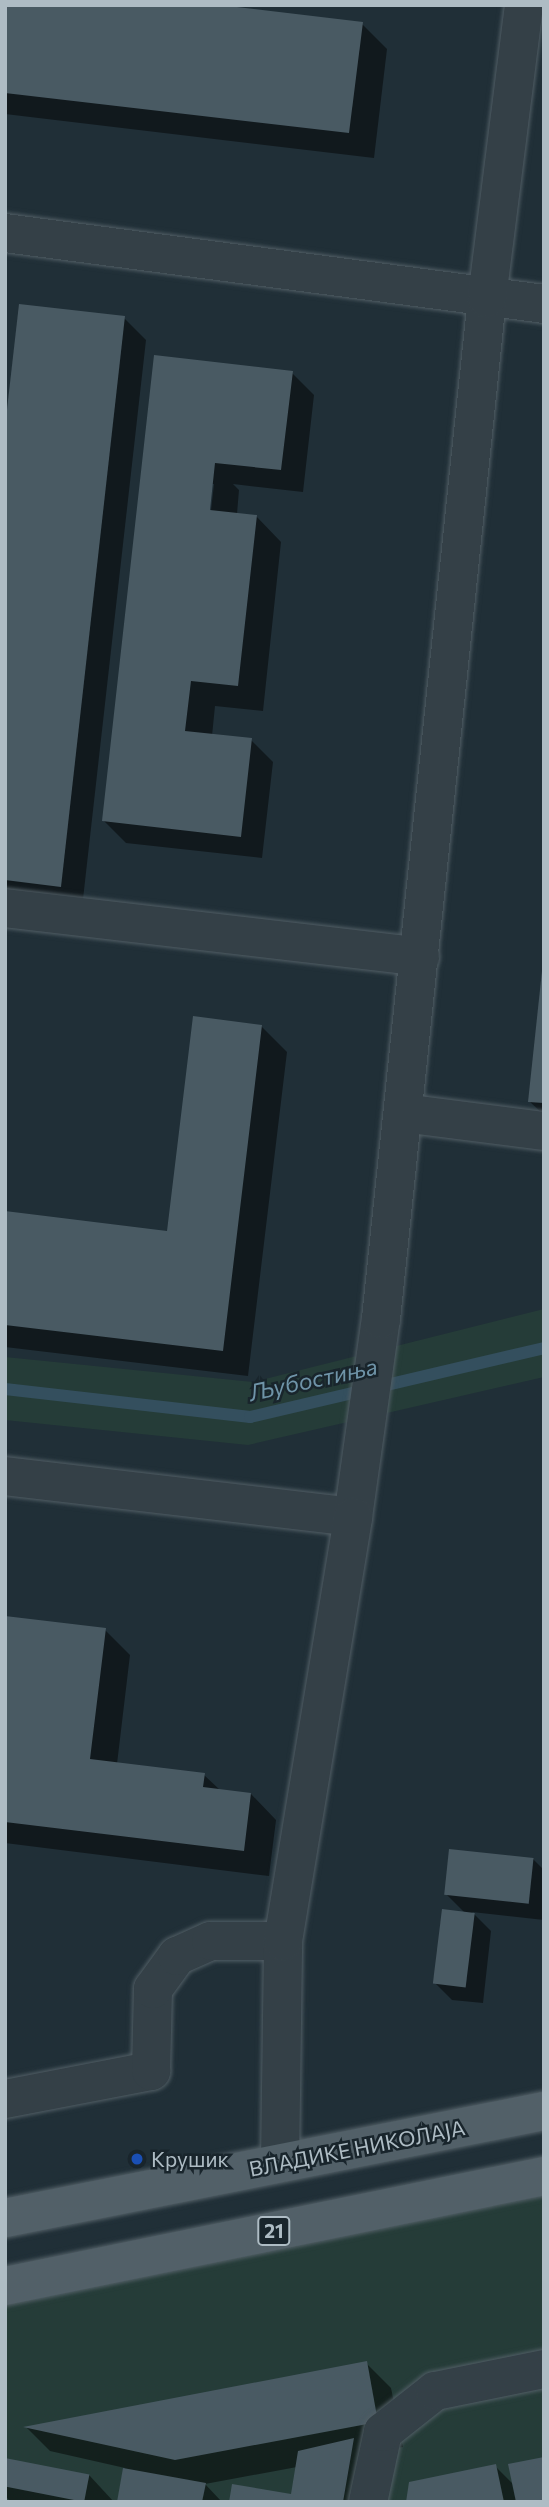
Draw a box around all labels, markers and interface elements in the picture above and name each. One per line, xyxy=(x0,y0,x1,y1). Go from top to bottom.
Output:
water label: Љубостиња xyxy=(246,1352,380,1406)
street label: ВЛАДИКЕ НИКОЛАЈА xyxy=(247,2115,467,2181)
place label: Крушик xyxy=(151,2146,229,2172)
marker: Крушик xyxy=(129,2151,145,2167)
road number: 21 xyxy=(256,2216,292,2246)

